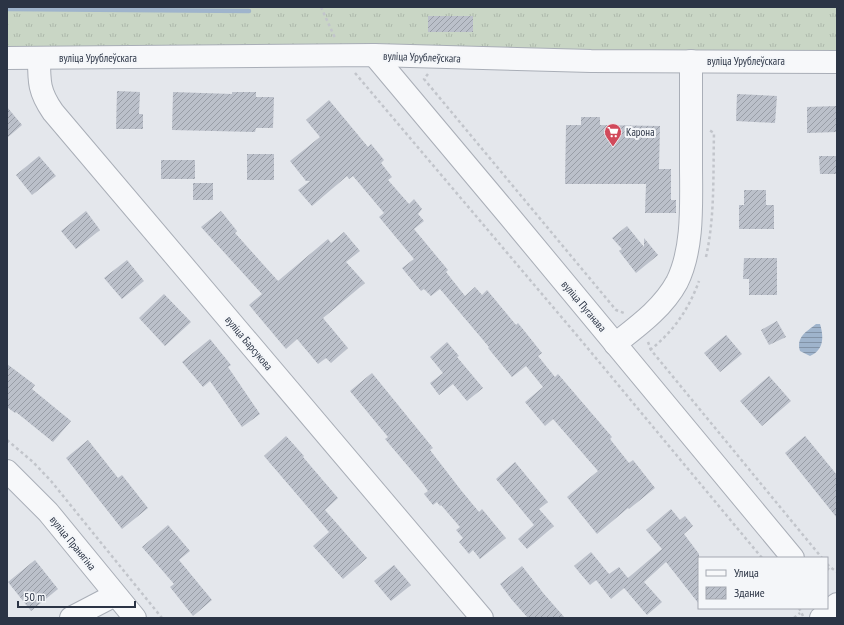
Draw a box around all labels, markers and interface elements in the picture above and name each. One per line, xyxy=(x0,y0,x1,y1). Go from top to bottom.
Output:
street label: вуліца Урублеўскага xyxy=(383,49,461,65)
street label: вуліца Урублеўскага xyxy=(59,51,137,65)
street label: вуліца Урублеўскага xyxy=(707,54,785,68)
supermarket icon: Карона xyxy=(603,122,623,147)
place label: Карона xyxy=(626,125,655,139)
street label: вуліца Пуганава xyxy=(559,278,609,334)
street label: вуліца Барсукова xyxy=(222,313,276,373)
street label: вуліца Пранягіна xyxy=(47,513,99,573)
legend xyxy=(698,557,828,609)
text: Улица xyxy=(734,565,759,580)
scale bar xyxy=(18,583,135,609)
text: Здание xyxy=(734,585,765,600)
text: 50 m xyxy=(24,589,45,604)

